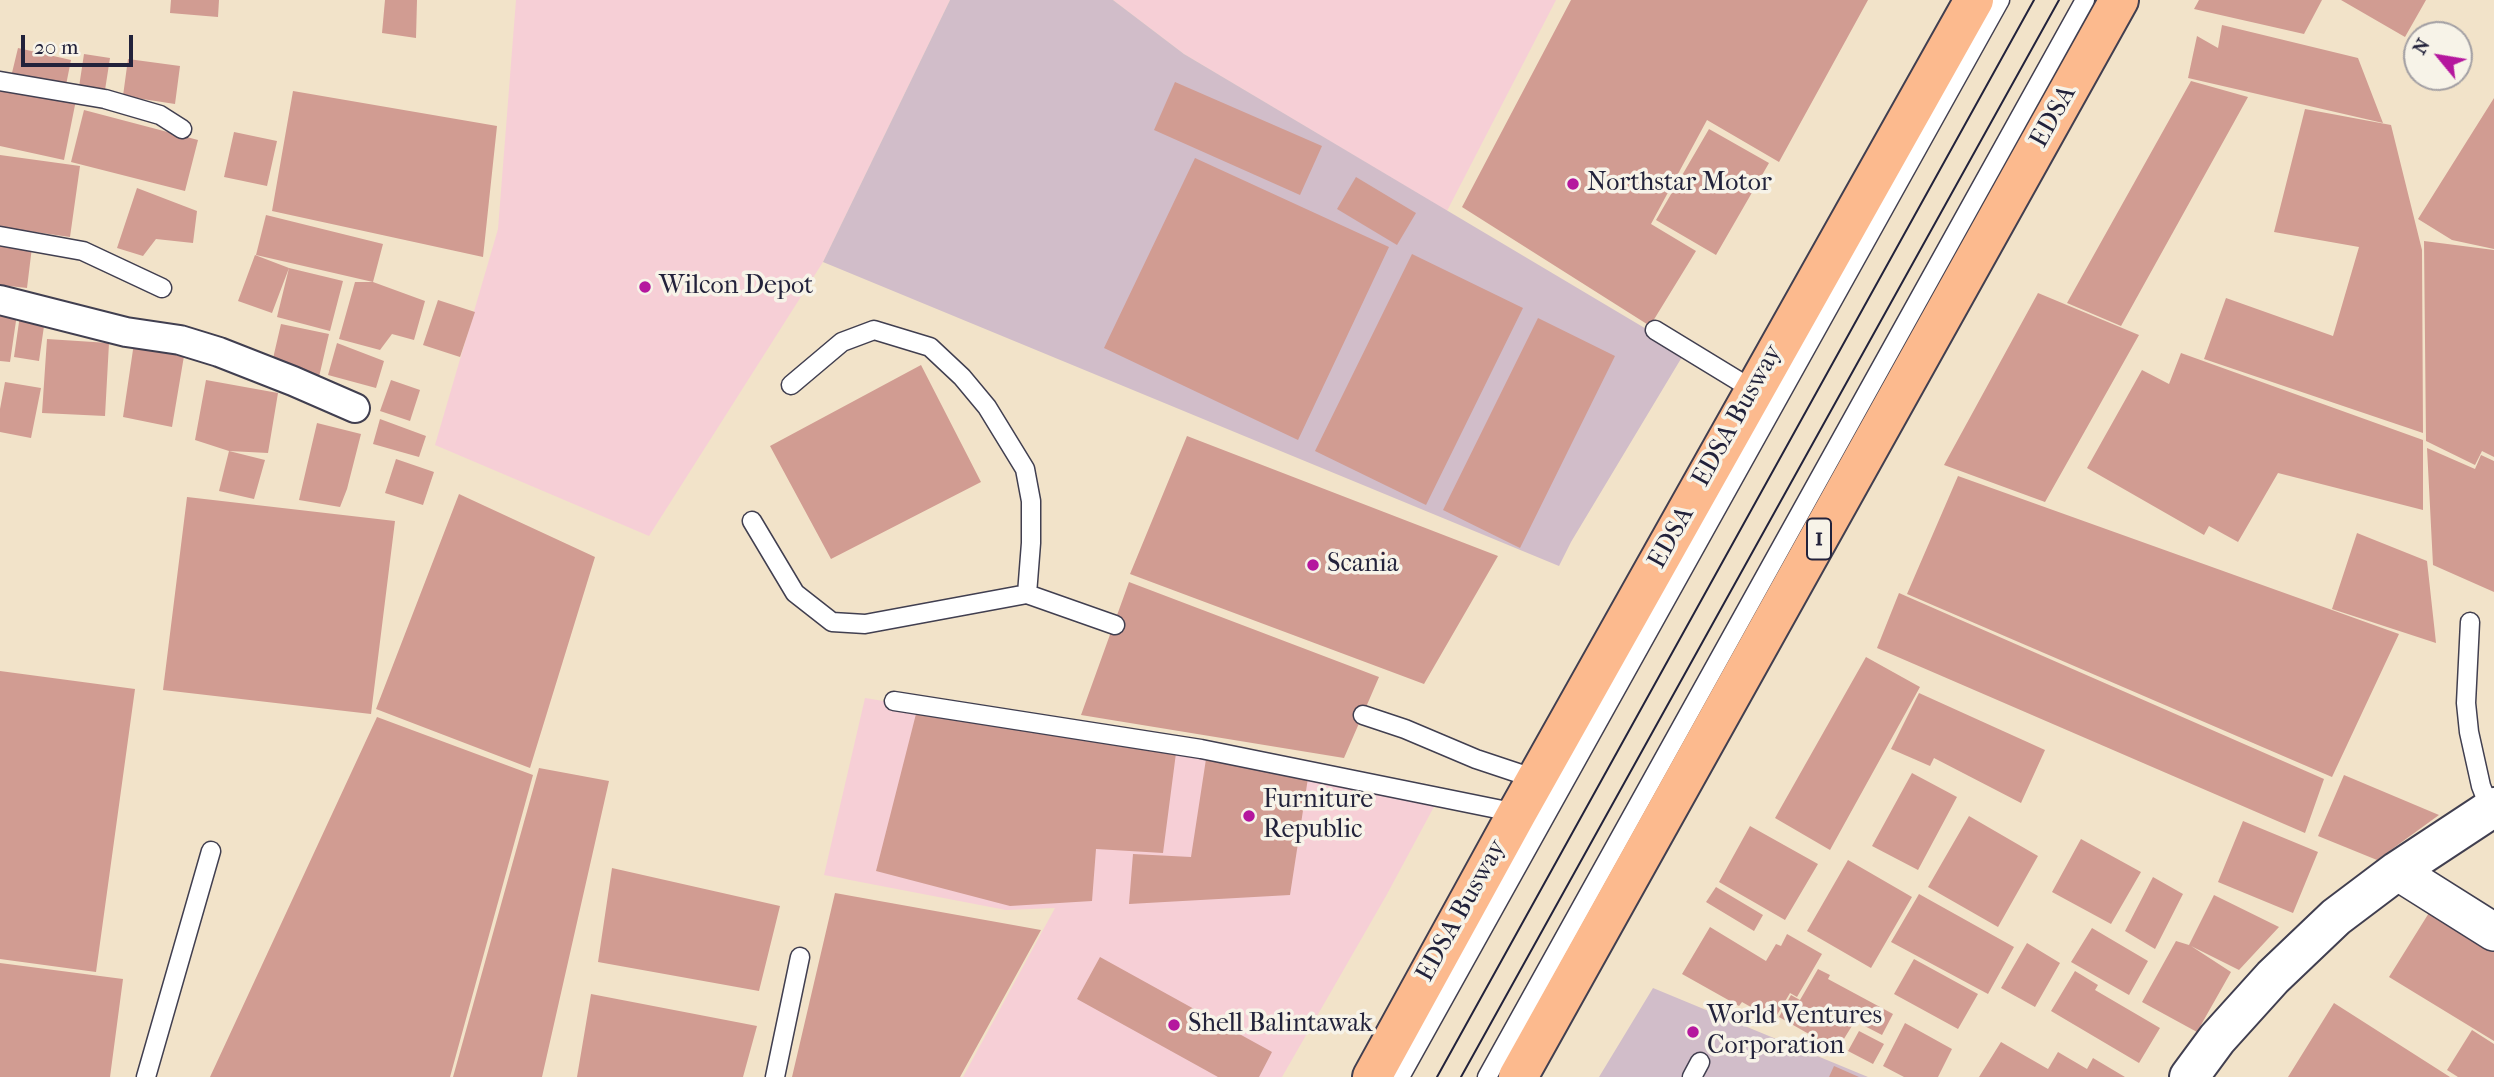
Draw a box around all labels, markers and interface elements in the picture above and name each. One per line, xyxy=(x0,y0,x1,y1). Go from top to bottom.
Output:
scale bar xyxy=(24,21,136,65)
north arrow xyxy=(2403,21,2473,91)
text: 20 m xyxy=(34,35,78,59)
text: N xyxy=(2408,35,2435,58)
street label: EDSA xyxy=(2024,81,2084,153)
place label: Northstar Motor xyxy=(1587,168,1772,200)
marker: Northstar Motor xyxy=(1565,176,1581,192)
place label: Wilcon Depot xyxy=(659,271,813,303)
marker: Wilcon Depot xyxy=(637,279,653,295)
street label: EDSA Busway xyxy=(1686,340,1790,492)
street label: EDSA xyxy=(1642,502,1702,574)
road number: 1 xyxy=(1807,518,1831,560)
place label: Scania xyxy=(1327,549,1399,581)
marker: Scania xyxy=(1305,557,1321,573)
place label: Furniture Republic xyxy=(1263,785,1373,846)
marker: Furniture Republic xyxy=(1241,808,1257,824)
street label: EDSA Busway xyxy=(1410,835,1514,987)
place label: World Ventures Corporation xyxy=(1707,1001,1882,1062)
place label: Shell Balintawak xyxy=(1188,1009,1373,1041)
marker: Shell Balintawak xyxy=(1166,1017,1182,1033)
marker: World Ventures Corporation xyxy=(1685,1024,1701,1040)

